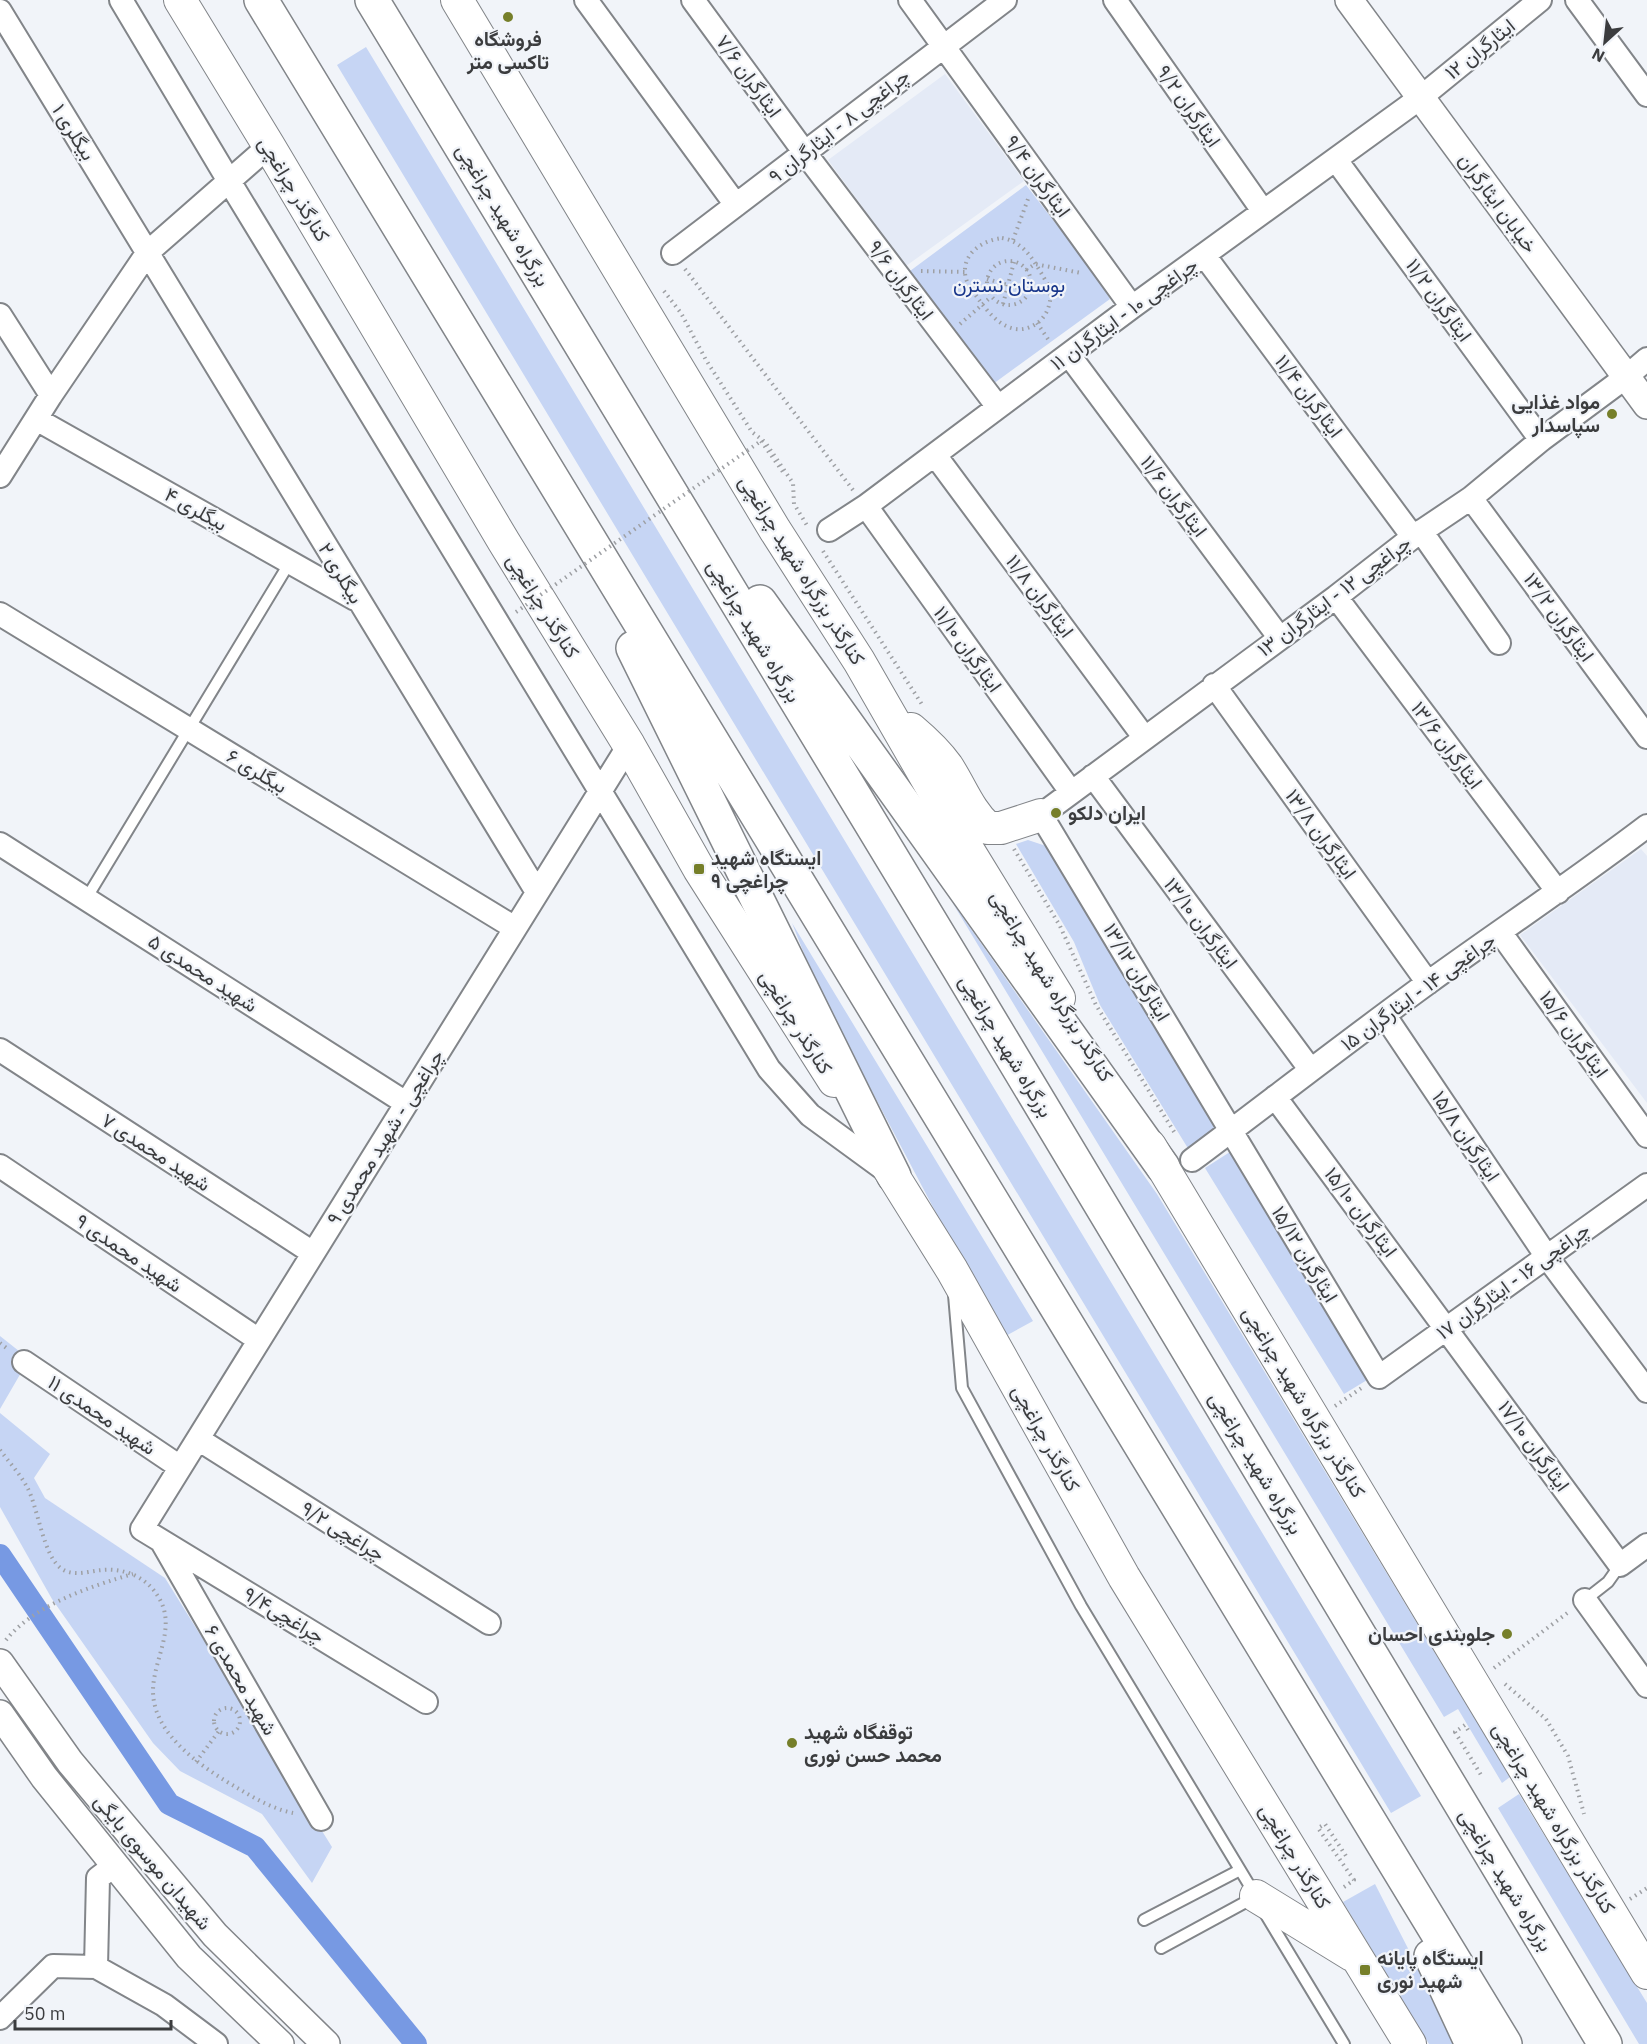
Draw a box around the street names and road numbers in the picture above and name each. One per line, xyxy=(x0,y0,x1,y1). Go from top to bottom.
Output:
street label: ایثارگران ۱۲ xyxy=(1439,12,1520,85)
street label: ایثارگران ۷/۶ xyxy=(710,29,789,122)
street label: ایثارگران ۹/۲ xyxy=(1151,59,1228,152)
street label: چراغچی ۸ - ایثارگران ۹ xyxy=(763,62,915,190)
street label: بیگلری ۱ xyxy=(47,98,102,165)
street label: ایثارگران ۹/۴ xyxy=(999,129,1077,222)
street label: کنارگذر چراغچی xyxy=(252,131,337,247)
street label: بزرگراه شهید چراغچی xyxy=(449,138,557,292)
street label: خیابان ایثارگران xyxy=(1453,147,1544,258)
street label: ایثارگران ۹/۶ xyxy=(862,234,940,325)
street label: چراغچی ۱۰ - ایثارگران ۱۱ xyxy=(1044,251,1204,377)
street label: ایثارگران ۱۱/۲ xyxy=(1400,253,1479,347)
street label: ایثارگران ۱۱/۴ xyxy=(1269,349,1350,443)
street label: ایثارگران ۱۱/۶ xyxy=(1135,449,1214,542)
street label: کنارگذر بزرگراه شهید چراغچی xyxy=(734,471,870,669)
street label: بیگلری ۴ xyxy=(160,480,232,537)
street label: چراغچی ۱۲ - ایثارگران ۱۳ xyxy=(1251,529,1417,663)
street label: بیگلری ۲ xyxy=(313,537,370,608)
street label: کنارگذر چراغچی xyxy=(500,548,586,664)
street label: ایثارگران ۱۱/۸ xyxy=(1000,548,1081,643)
street label: بزرگراه شهید چراغچی xyxy=(702,555,806,707)
street label: ایثارگران ۱۳/۲ xyxy=(1518,567,1601,667)
street label: ایثارگران ۱۱/۱۰ xyxy=(928,600,1009,697)
street label: ایثارگران ۱۳/۶ xyxy=(1406,695,1489,794)
street label: بیگلری ۶ xyxy=(222,742,293,799)
street label: ایثارگران ۱۳/۸ xyxy=(1280,783,1363,884)
street label: ایثارگران ۱۳/۱۰ xyxy=(1158,872,1245,974)
street label: کنارگذر بزرگراه شهید چراغچی xyxy=(985,886,1119,1086)
street label: ایثارگران ۱۳/۱۲ xyxy=(1098,918,1177,1026)
street label: چراغچی ۱۴ - ایثارگران ۱۵ xyxy=(1335,926,1501,1058)
street label: شهید محمدی ۵ xyxy=(143,927,263,1018)
street label: کنارگذر چراغچی xyxy=(753,964,839,1080)
street label: بزرگراه شهید چراغچی xyxy=(954,970,1058,1122)
street label: ایثارگران ۱۵/۶ xyxy=(1534,985,1615,1083)
street label: ۹ چراغچی - شهید محمدی xyxy=(320,1044,450,1230)
street label: ایثارگران ۱۵/۸ xyxy=(1426,1085,1507,1186)
street label: شهید محمدی ۷ xyxy=(96,1106,216,1197)
street label: ایثارگران ۱۵/۱۰ xyxy=(1319,1161,1404,1262)
street label: ایثارگران ۱۵/۱۲ xyxy=(1266,1200,1345,1307)
street label: شهید محمدی ۹ xyxy=(71,1207,188,1298)
street label: چراغچی ۱۶ - ایثارگران ۱۷ xyxy=(1431,1216,1595,1346)
street label: کنارگذر بزرگراه شهید چراغچی xyxy=(1237,1302,1371,1502)
street label: شهید محمدی ۱۱ xyxy=(43,1368,162,1461)
street label: کنارگذر چراغچی xyxy=(1005,1379,1087,1497)
street label: بزرگراه شهید چراغچی xyxy=(1204,1387,1308,1539)
street label: ایثارگران ۱۷/۱۰ xyxy=(1492,1395,1577,1497)
street label: ۹/۲ چراغچی xyxy=(296,1494,390,1568)
street label: ۹/۴چراغچی xyxy=(238,1580,330,1650)
street label: شهید محمدی ۶ xyxy=(199,1620,284,1740)
street label: کنارگذر بزرگراه شهید چراغچی xyxy=(1487,1718,1621,1918)
street label: شهیدان موسوی بایگی xyxy=(88,1788,218,1936)
street label: کنارگذر چراغچی xyxy=(1253,1798,1338,1914)
street label: بزرگراه شهید چراغچی xyxy=(1454,1804,1558,1956)

